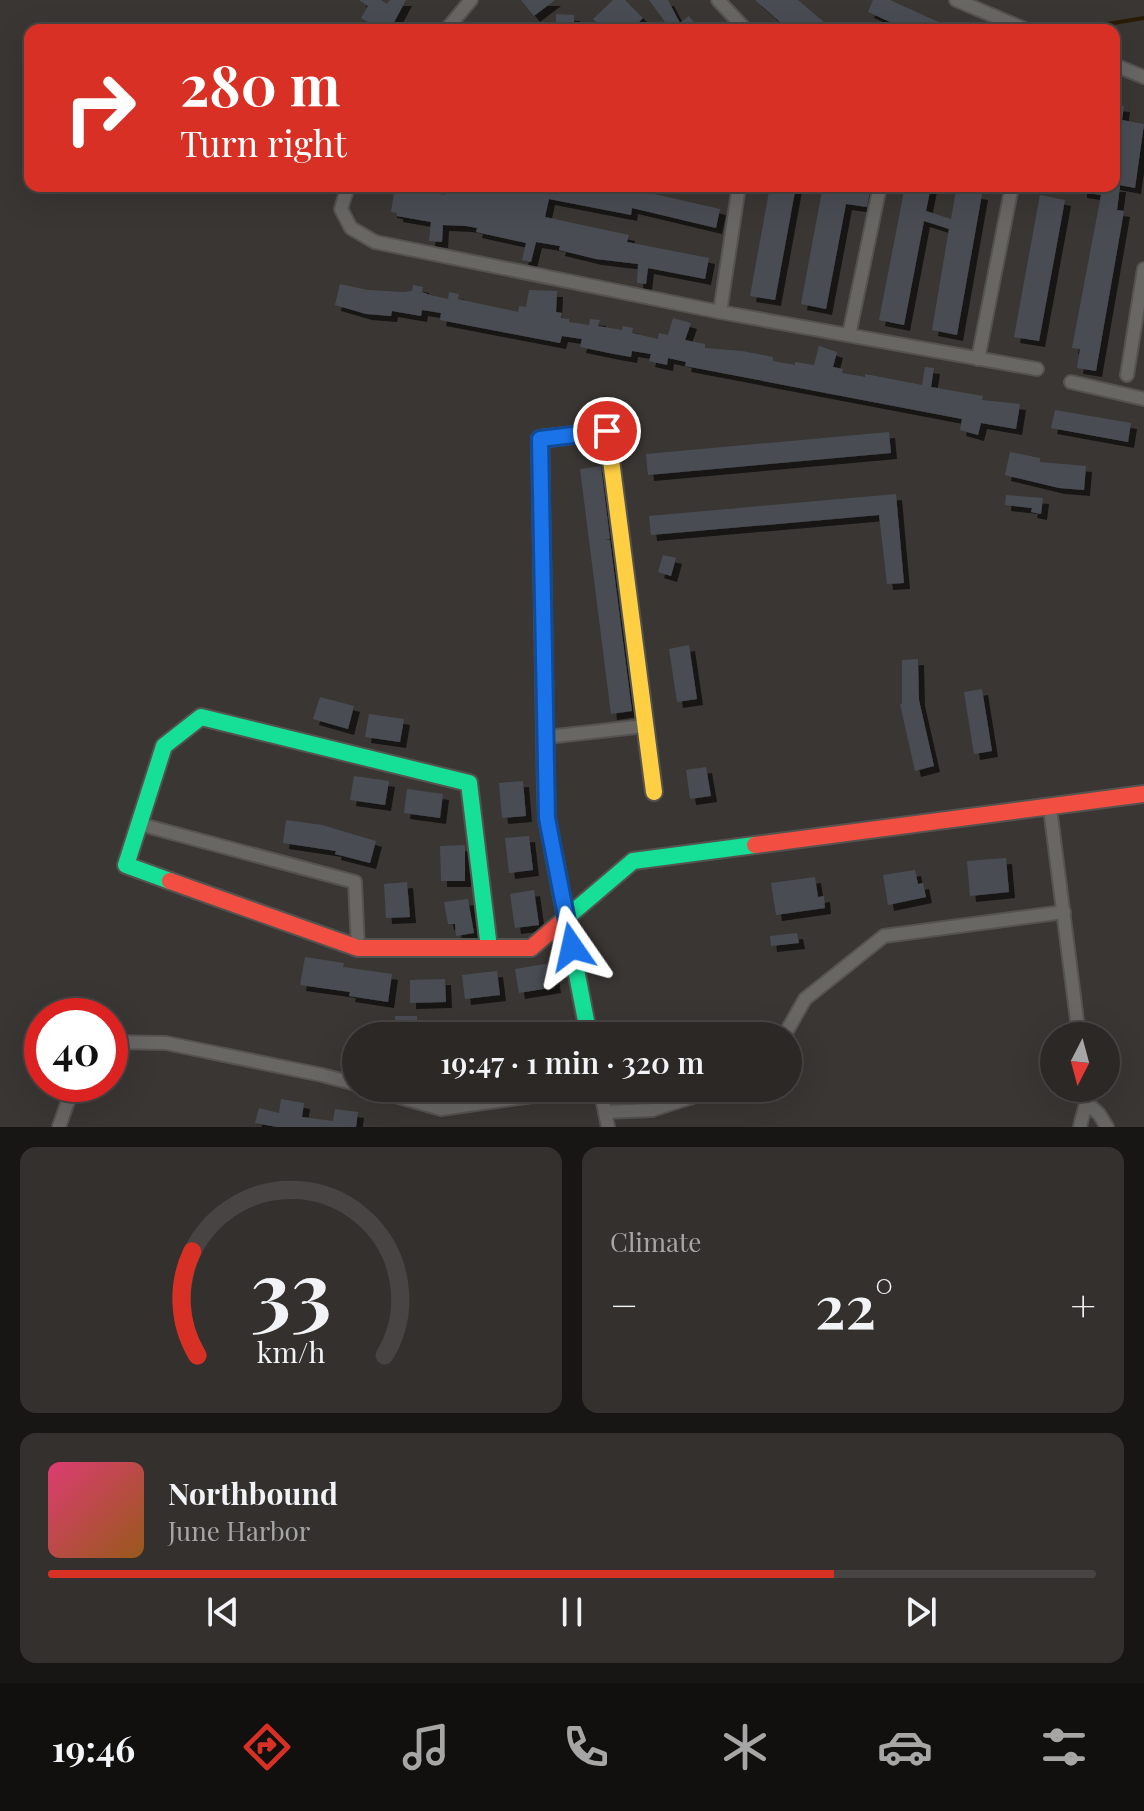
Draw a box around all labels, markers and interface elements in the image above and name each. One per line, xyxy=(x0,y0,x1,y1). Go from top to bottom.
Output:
text: 280 m xyxy=(180,46,341,121)
icon: right xyxy=(48,56,152,160)
text: Turn right xyxy=(180,118,347,166)
pin xyxy=(573,397,641,465)
icon: arrive xyxy=(585,409,629,453)
position arrow xyxy=(530,905,614,989)
speed limit sign: 40 xyxy=(24,998,128,1102)
north arrow xyxy=(1040,1022,1120,1102)
map controls xyxy=(1040,1022,1120,1102)
text: 19:47 · 1 min · 320 m xyxy=(440,1042,704,1082)
text: Climate xyxy=(610,1224,701,1259)
text: 33 xyxy=(250,1232,332,1343)
text: 22° xyxy=(815,1264,894,1344)
text: − xyxy=(610,1274,638,1333)
text: + xyxy=(1070,1274,1096,1333)
text: km/h xyxy=(257,1332,325,1370)
text: Northbound xyxy=(168,1473,338,1513)
text: June Harbor xyxy=(168,1513,310,1548)
icon: previous xyxy=(201,1590,245,1634)
icon: pause xyxy=(550,1590,594,1634)
icon: next xyxy=(899,1590,943,1634)
icon: directions xyxy=(239,1719,295,1775)
icon: music xyxy=(398,1719,454,1775)
icon: phone xyxy=(558,1719,614,1775)
icon: climate xyxy=(717,1719,773,1775)
icon: car xyxy=(877,1719,933,1775)
icon: filters xyxy=(1036,1719,1092,1775)
text: 19:46 xyxy=(52,1723,135,1771)

